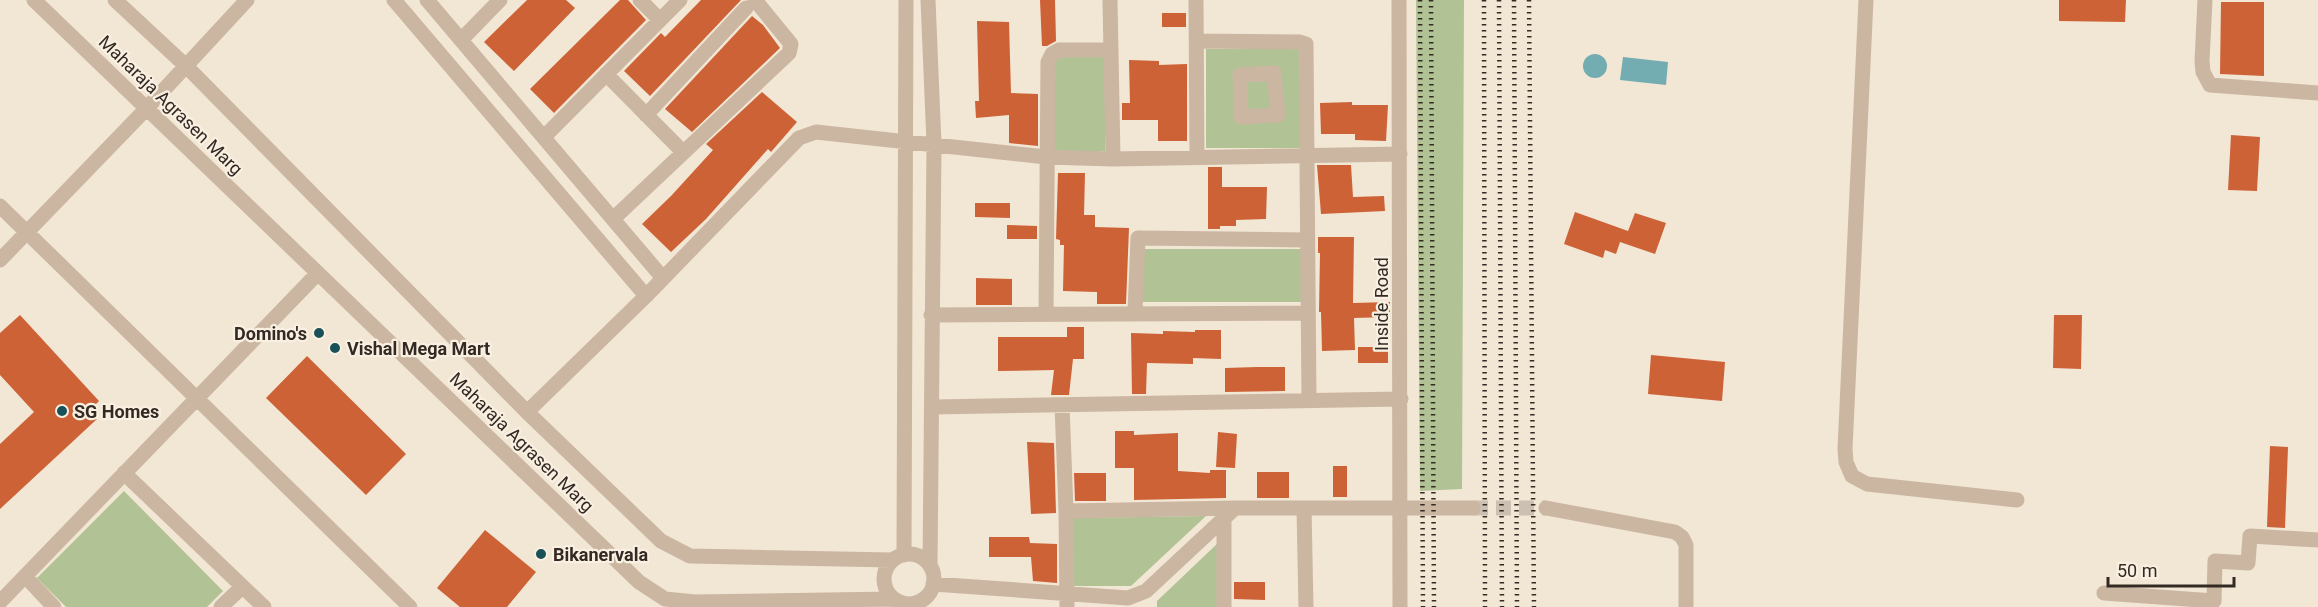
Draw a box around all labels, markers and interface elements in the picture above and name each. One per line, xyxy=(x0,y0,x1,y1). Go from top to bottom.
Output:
street label: Maharaja Agrasen Marg xyxy=(95,31,247,179)
street label: Inside Road xyxy=(1371,257,1392,351)
place label: Domino's xyxy=(234,323,307,344)
marker: Domino's xyxy=(312,326,326,340)
place label: Vishal Mega Mart xyxy=(347,338,490,359)
marker: Vishal Mega Mart xyxy=(328,341,342,355)
street label: Maharaja Agrasen Marg xyxy=(446,368,598,516)
place label: SG Homes xyxy=(74,401,159,422)
marker: SG Homes xyxy=(55,404,69,418)
place label: Bikanervala xyxy=(553,544,648,565)
marker: Bikanervala xyxy=(534,547,548,561)
scale bar xyxy=(2108,550,2234,588)
text: 50 m xyxy=(2117,560,2157,581)

